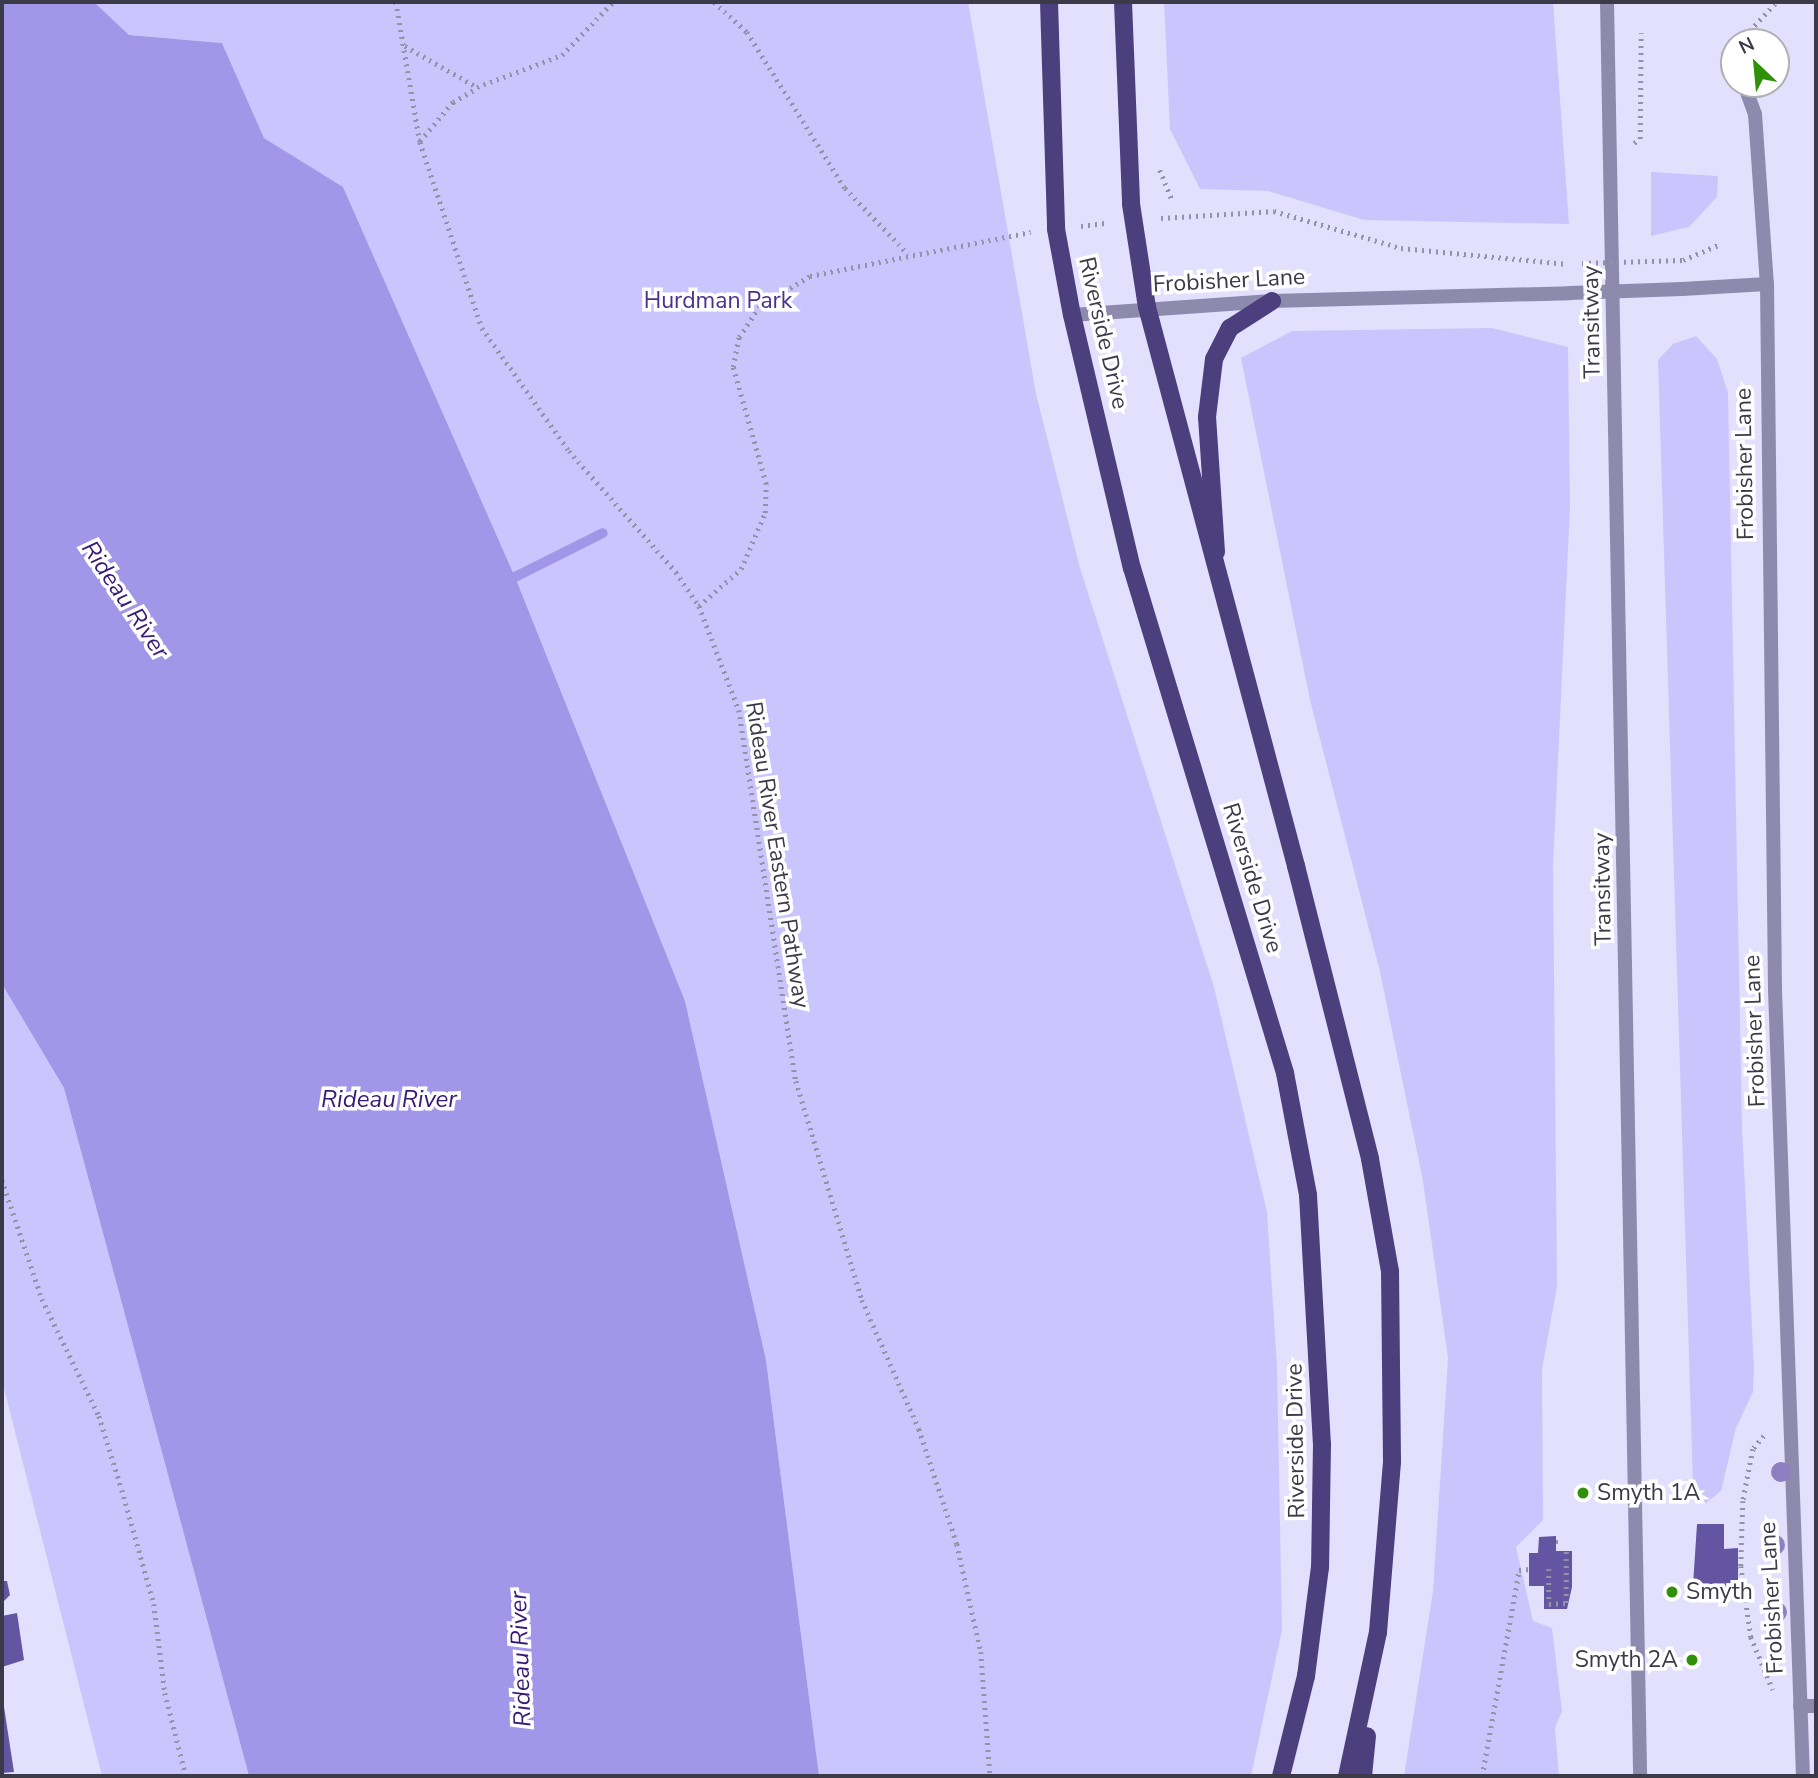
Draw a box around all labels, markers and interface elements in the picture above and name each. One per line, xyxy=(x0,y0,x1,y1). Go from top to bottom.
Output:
north arrow xyxy=(1720,28,1790,98)
text: N xyxy=(1735,31,1759,61)
street label: Riverside Drive xyxy=(1072,254,1134,412)
street label: Frobisher Lane xyxy=(1152,263,1306,299)
street label: Transitway xyxy=(1577,265,1607,379)
park label: Hurdman Park xyxy=(644,287,792,315)
street label: Frobisher Lane xyxy=(1730,388,1760,540)
water label: Rideau River xyxy=(75,536,175,664)
street label: Rideau River Eastern Pathway xyxy=(739,700,815,1010)
street label: Riverside Drive xyxy=(1216,800,1288,956)
street label: Transitway xyxy=(1588,832,1618,946)
street label: Frobisher Lane xyxy=(1739,954,1771,1108)
water label: Rideau River xyxy=(321,1086,457,1114)
street label: Riverside Drive xyxy=(1281,1363,1311,1519)
place label: Smyth 1A xyxy=(1597,1479,1700,1507)
marker: Smyth 1A xyxy=(1575,1485,1591,1501)
street label: Frobisher Lane xyxy=(1754,1521,1790,1675)
place label: Smyth xyxy=(1686,1578,1753,1606)
marker: Smyth xyxy=(1664,1584,1680,1600)
water label: Rideau River xyxy=(504,1591,538,1727)
place label: Smyth 2A xyxy=(1575,1646,1678,1674)
marker: Smyth 2A xyxy=(1684,1652,1700,1668)

